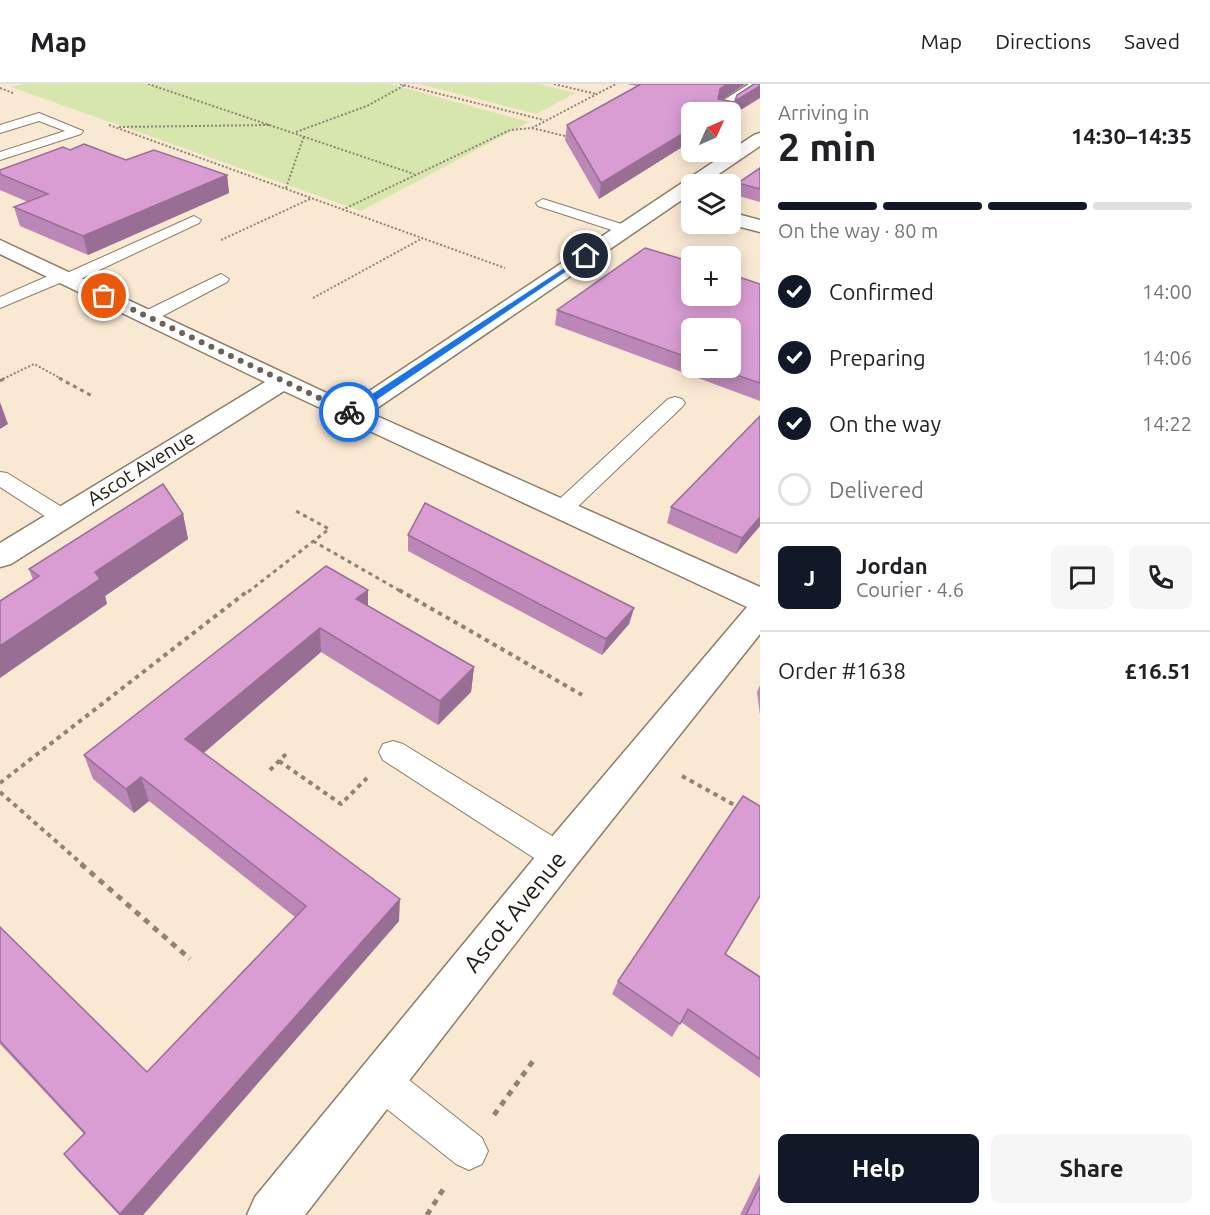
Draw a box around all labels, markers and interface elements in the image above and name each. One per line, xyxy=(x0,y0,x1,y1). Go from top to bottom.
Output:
text: Map xyxy=(30,26,87,57)
text: Map xyxy=(921,29,962,53)
text: Directions xyxy=(995,29,1091,53)
text: Saved xyxy=(1124,29,1180,53)
text: Arriving in xyxy=(778,101,869,124)
north arrow xyxy=(681,102,741,162)
map controls xyxy=(681,102,741,378)
text: 14:30–14:35 xyxy=(1071,123,1192,148)
text: 2 min xyxy=(778,125,877,168)
button: layers xyxy=(681,174,741,234)
text: On the way · 80 m xyxy=(778,219,938,242)
pin xyxy=(560,230,611,281)
icon: home xyxy=(569,239,602,272)
button: + xyxy=(681,246,741,306)
pin xyxy=(78,270,129,321)
icon: check xyxy=(778,275,811,308)
icon: bag xyxy=(87,279,120,312)
text: Confirmed xyxy=(829,279,934,304)
text: 14:00 xyxy=(1142,280,1192,303)
button: − xyxy=(681,318,741,378)
icon: check xyxy=(778,341,811,374)
text: Preparing xyxy=(829,345,926,370)
text: 14:06 xyxy=(1142,346,1192,369)
courier xyxy=(319,382,379,442)
icon: bike xyxy=(333,396,366,429)
icon: check xyxy=(778,407,811,440)
text: On the way xyxy=(829,411,941,436)
text: 14:22 xyxy=(1142,412,1192,435)
street label: Ascot Avenue xyxy=(83,425,199,510)
text: Delivered xyxy=(829,477,924,502)
button: chat xyxy=(1051,546,1114,609)
button: phone xyxy=(1129,546,1192,609)
text: Jordan xyxy=(856,553,928,578)
text: J xyxy=(804,565,815,590)
text: Courier · 4.6 xyxy=(856,578,964,601)
text: Order #1638 xyxy=(778,658,906,683)
text: £16.51 xyxy=(1125,658,1192,683)
street label: Ascot Avenue xyxy=(458,846,571,977)
button: Help xyxy=(778,1134,979,1203)
button: Share xyxy=(991,1134,1192,1203)

